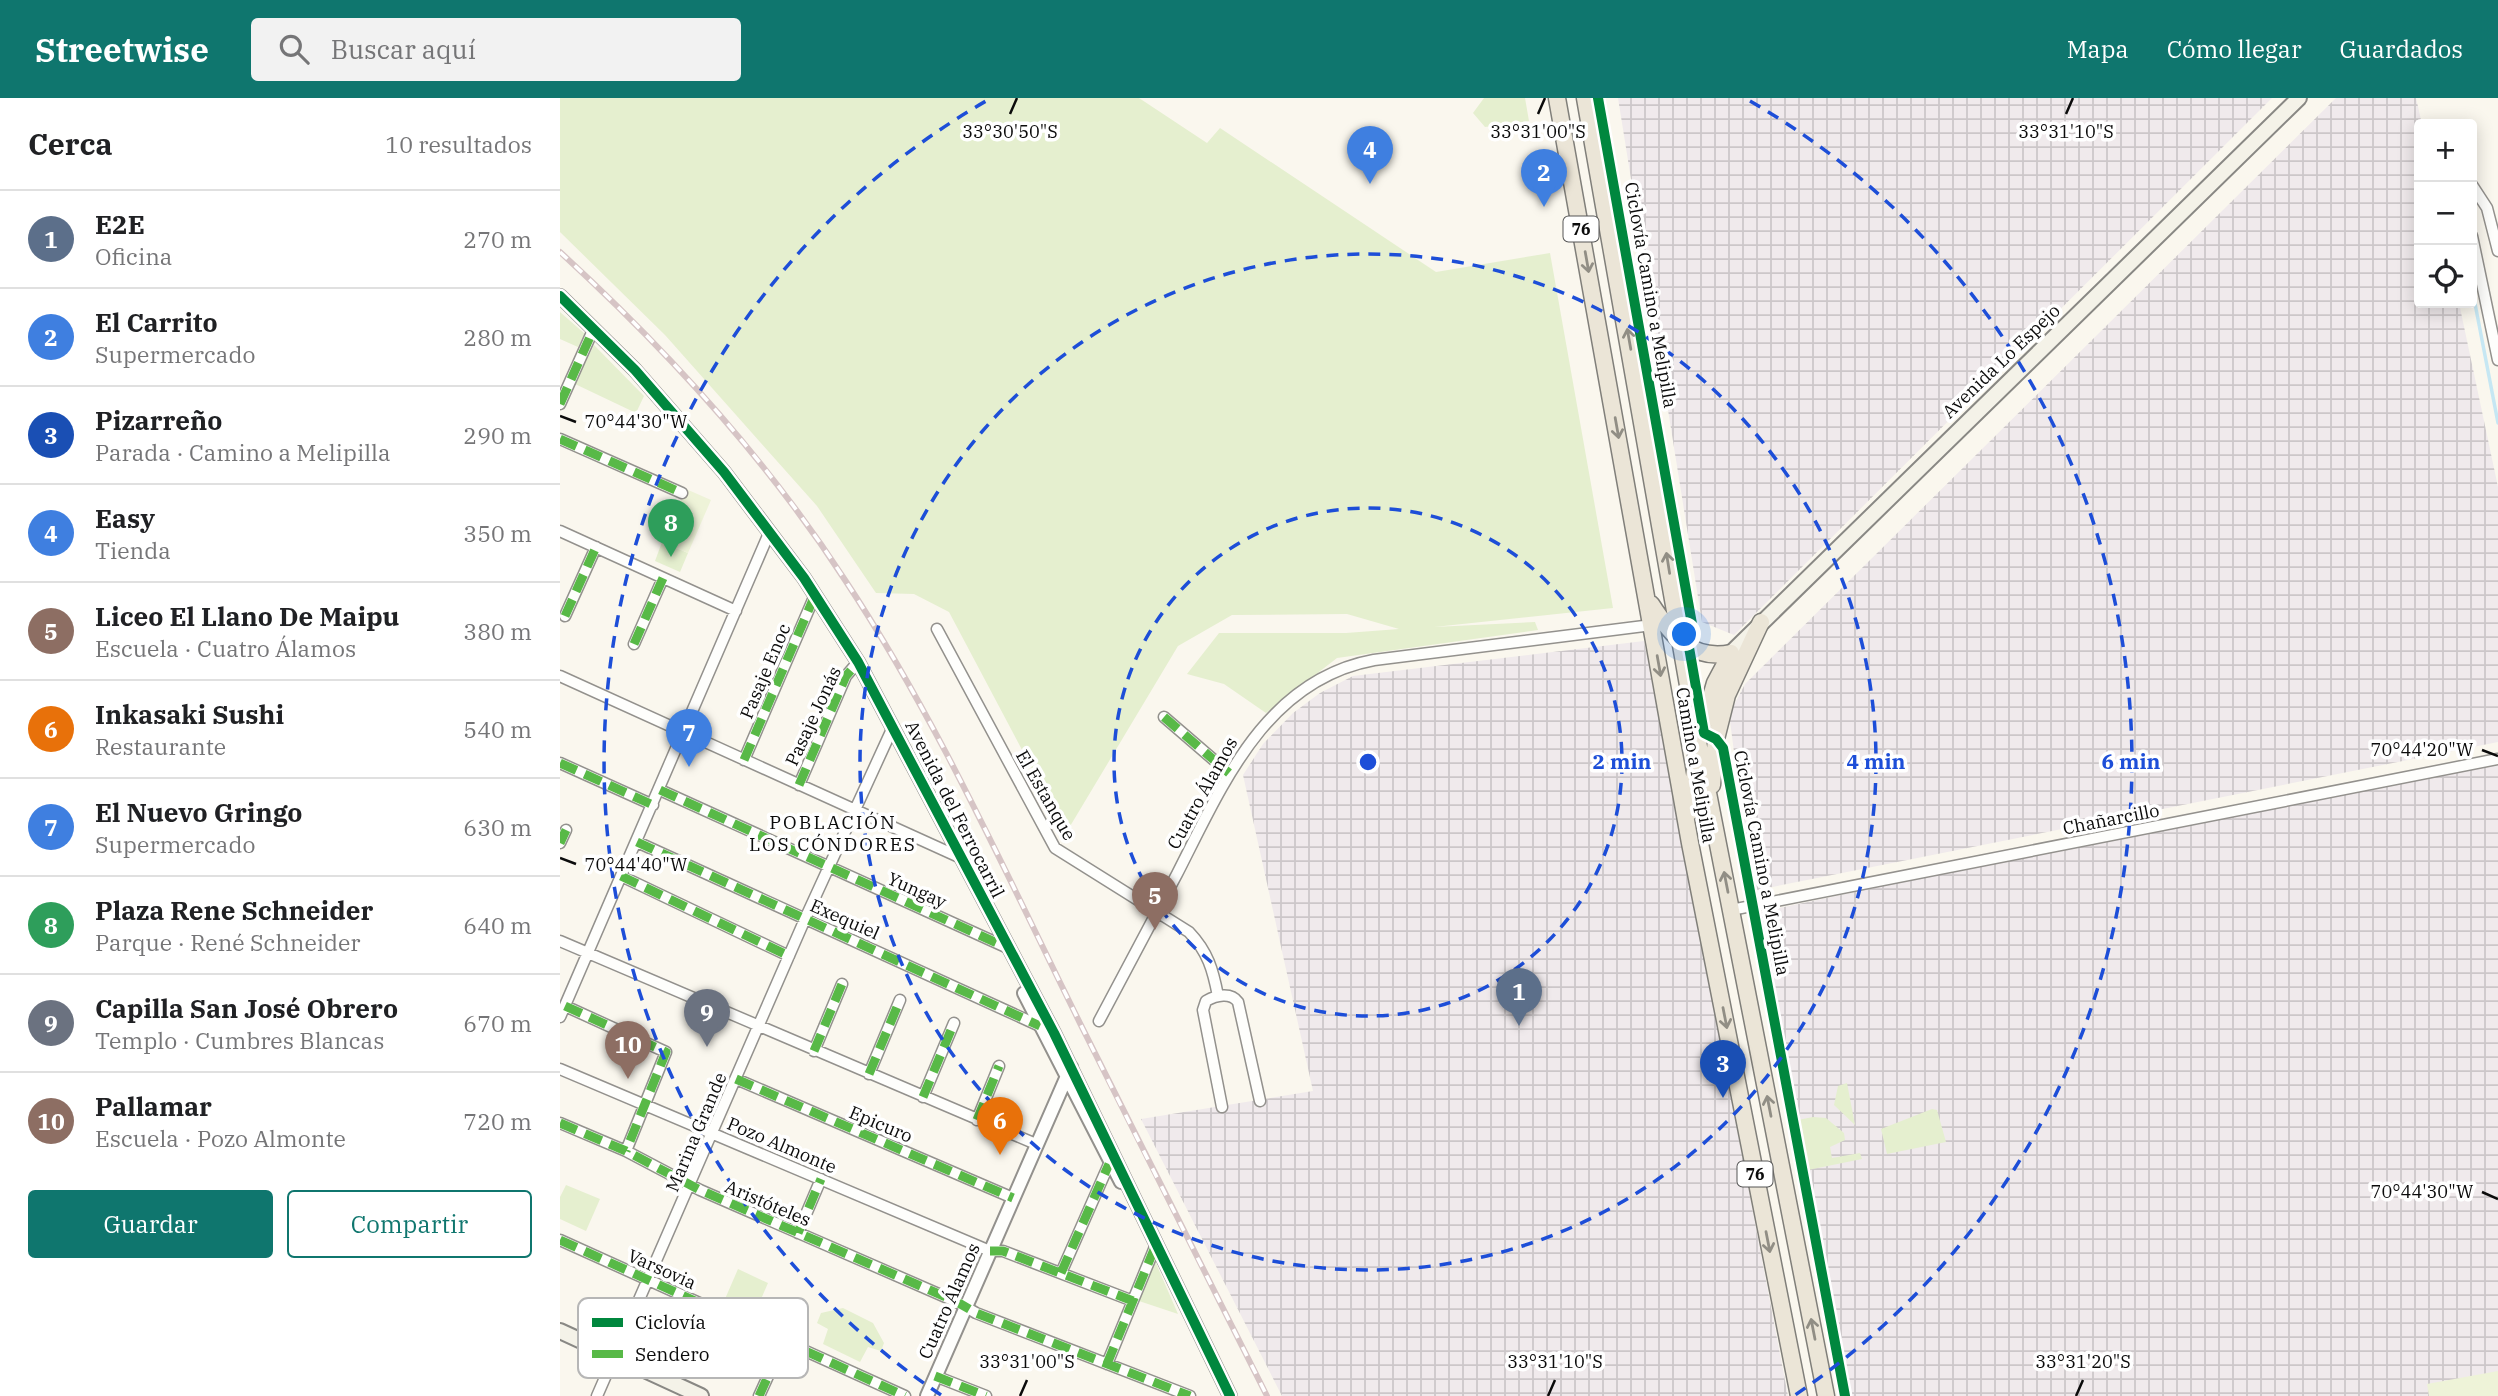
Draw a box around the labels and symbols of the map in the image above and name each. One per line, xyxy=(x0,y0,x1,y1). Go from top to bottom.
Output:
text: 33°30'50"S xyxy=(962,120,1058,143)
text: 33°31'00"S xyxy=(1490,120,1586,143)
text: 33°31'10"S xyxy=(2018,120,2114,143)
pin: 4 xyxy=(1347,126,1393,184)
pin: 2 xyxy=(1521,149,1567,207)
street label: Ciclovía Camino a Melipilla xyxy=(1620,180,1682,410)
road number: 76 xyxy=(1564,217,1598,242)
one-way arrow xyxy=(1581,250,1594,272)
street label: Avenida Lo Espejo xyxy=(1937,299,2065,423)
one-way arrow xyxy=(1622,328,1635,351)
text: 70°44'30"W xyxy=(585,410,688,433)
one-way arrow xyxy=(1611,416,1624,439)
pin: 8 xyxy=(648,499,694,557)
one-way arrow xyxy=(1661,552,1674,575)
your location xyxy=(1667,617,1701,651)
street label: Pasaje Enoc xyxy=(735,620,795,722)
one-way arrow xyxy=(1653,654,1666,677)
street label: Pasaje Jonás xyxy=(780,663,846,769)
street label: Camino a Melipilla xyxy=(1671,685,1721,845)
pin: 7 xyxy=(666,709,712,767)
street label: Avenida del Ferrocarril xyxy=(900,717,1010,901)
street label: Cuatro Álamos xyxy=(1162,733,1242,853)
text: 70°44'20"W xyxy=(2371,738,2474,761)
street label: El Estanque xyxy=(1011,746,1081,844)
text: 2 min xyxy=(1593,747,1651,775)
text: 4 min xyxy=(1847,747,1905,775)
text: 6 min xyxy=(2102,747,2160,775)
street label: Ciclovía Camino a Melipilla xyxy=(1729,748,1795,978)
centre of rings xyxy=(1356,750,1380,774)
street label: Chañarcillo xyxy=(2061,798,2161,840)
district label: POBLACIÓN LOS CÓNDORES xyxy=(749,810,917,856)
text: 70°44'40"W xyxy=(585,853,688,876)
street label: Yungay xyxy=(884,867,950,913)
one-way arrow xyxy=(1718,871,1732,894)
pin: 5 xyxy=(1132,872,1178,930)
street label: Exequiel xyxy=(807,893,883,945)
pin: 1 xyxy=(1496,968,1542,1026)
pin: 9 xyxy=(684,989,730,1047)
one-way arrow xyxy=(1718,1006,1732,1029)
pin: 10 xyxy=(605,1021,651,1079)
pin: 3 xyxy=(1700,1040,1746,1098)
street label: Marina Grande xyxy=(660,1069,732,1195)
one-way arrow xyxy=(1761,1095,1775,1118)
pin: 6 xyxy=(977,1097,1023,1155)
street label: Epicuro xyxy=(846,1100,916,1148)
street label: Pozo Almonte xyxy=(724,1112,840,1178)
road number: 76 xyxy=(1738,1162,1772,1186)
street label: Aristóteles xyxy=(722,1175,814,1231)
text: 70°44'30"W xyxy=(2371,1180,2474,1203)
one-way arrow xyxy=(1762,1230,1776,1253)
street label: Cuatro Álamos xyxy=(913,1239,985,1363)
street label: Varsovia xyxy=(624,1244,700,1294)
legend xyxy=(578,1298,808,1378)
text: Ciclovía xyxy=(635,1310,706,1334)
one-way arrow xyxy=(1805,1318,1819,1341)
text: Sendero xyxy=(635,1342,709,1366)
text: 33°31'00"S xyxy=(979,1350,1075,1373)
text: 33°31'10"S xyxy=(1507,1350,1603,1373)
text: 33°31'20"S xyxy=(2035,1350,2131,1373)

